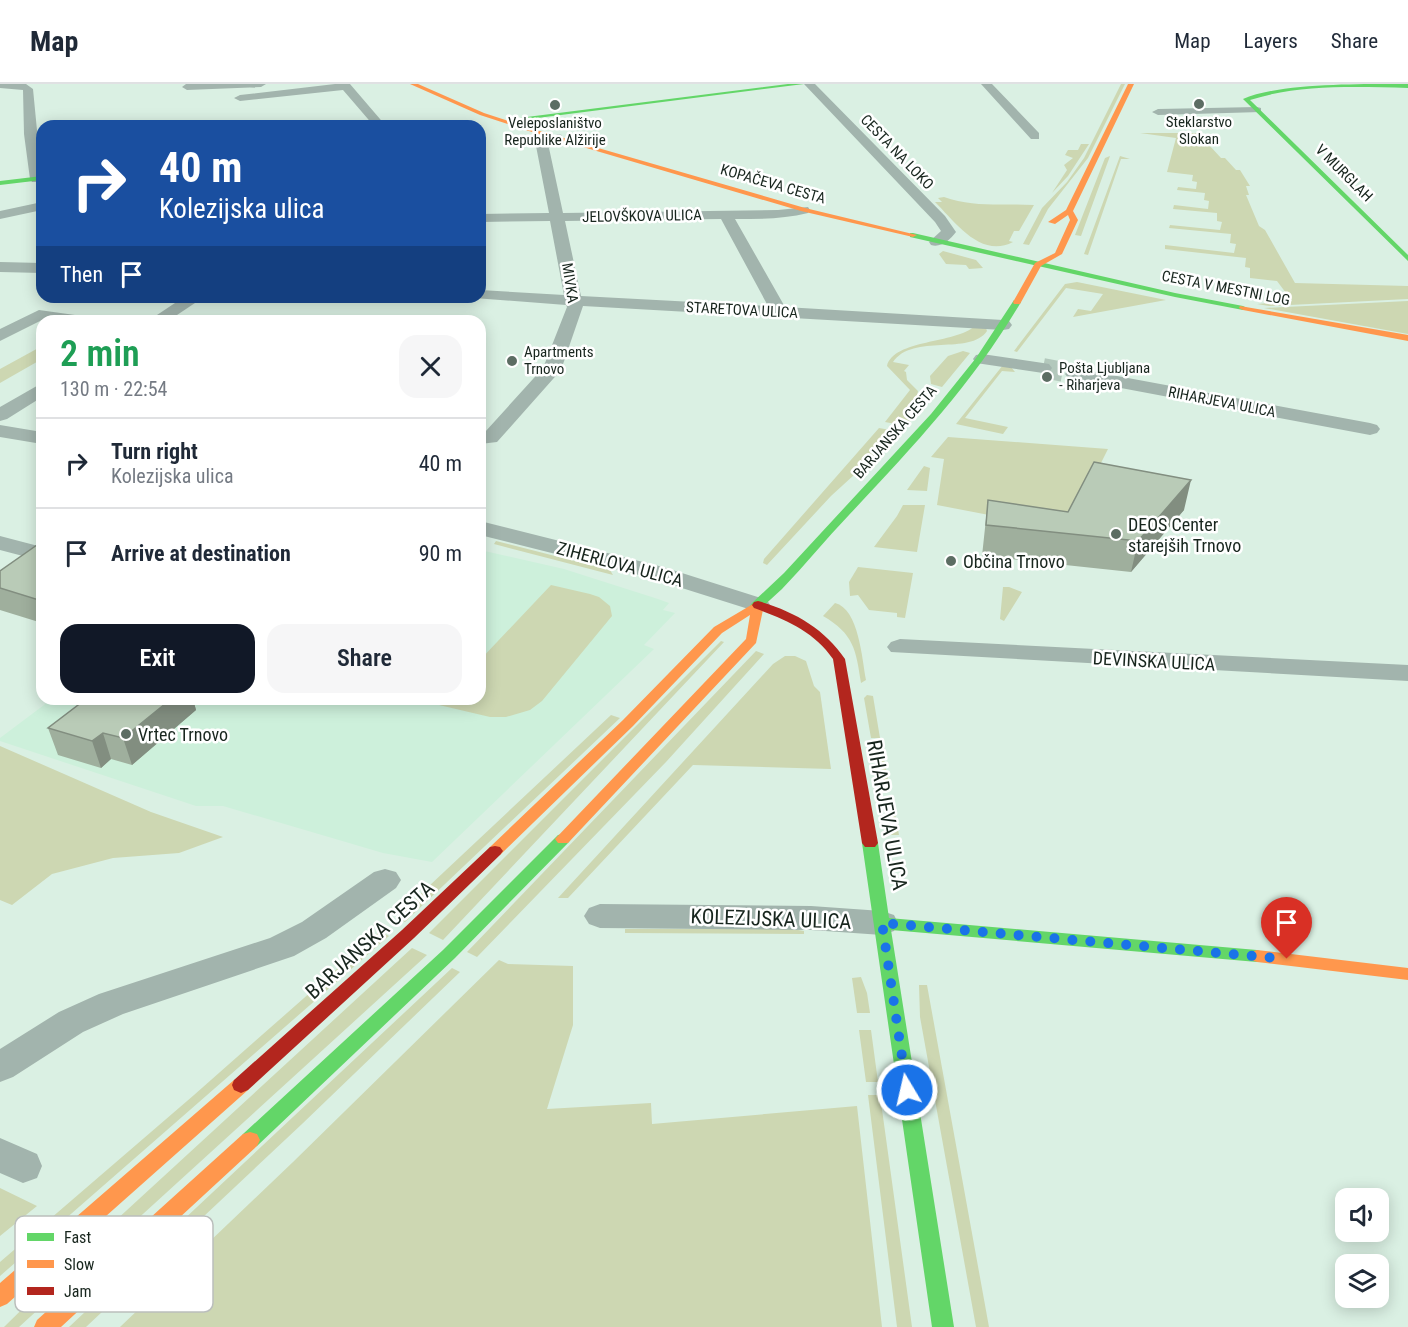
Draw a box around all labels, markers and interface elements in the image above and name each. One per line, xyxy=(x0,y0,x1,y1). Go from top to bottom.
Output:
text: Map xyxy=(30,25,78,58)
text: Map xyxy=(1174,29,1211,53)
text: Layers xyxy=(1244,29,1298,53)
text: Share xyxy=(1331,29,1378,53)
marker: Steklarstvo Slokan xyxy=(1192,97,1206,111)
marker: Veleposlaništvo Republike Alžirije xyxy=(548,98,562,112)
street label: CESTA NA LOKO xyxy=(857,111,937,193)
place label: Steklarstvo Slokan xyxy=(1166,113,1232,148)
place label: Veleposlaništvo Republike Alžirije xyxy=(504,114,606,149)
street label: V MURGLAH xyxy=(1312,141,1376,205)
text: 40 m xyxy=(159,143,242,192)
icon: right xyxy=(60,144,138,222)
street label: KOPAČEVA CESTA xyxy=(718,160,828,208)
text: Kolezijska ulica xyxy=(159,193,324,225)
street label: JELOVŠKOVA ULICA xyxy=(582,206,702,226)
icon: arrive xyxy=(115,258,148,291)
text: Then xyxy=(60,262,103,287)
street label: MIVKA xyxy=(558,262,582,305)
street label: CESTA V MESTNI LOG xyxy=(1160,267,1292,309)
street label: STARETOVA ULICA xyxy=(686,298,799,322)
text: 2 min xyxy=(60,333,140,375)
button: close xyxy=(399,335,462,398)
place label: Apartments Trnovo xyxy=(524,343,594,378)
marker: Apartments Trnovo xyxy=(505,354,519,368)
place label: Pošta Ljubljana - Riharjeva xyxy=(1059,359,1150,394)
marker: Pošta Ljubljana - Riharjeva xyxy=(1040,370,1054,384)
text: 130 m · 22:54 xyxy=(60,377,167,401)
street label: BARJANSKA CESTA xyxy=(850,381,941,482)
street label: RIHARJEVA ULICA xyxy=(1167,383,1277,421)
text: Turn right xyxy=(111,439,198,464)
icon: right xyxy=(60,447,93,480)
text: 40 m xyxy=(419,451,462,476)
text: Kolezijska ulica xyxy=(111,464,233,488)
place label: DEOS Center starejših Trnovo xyxy=(1128,514,1241,556)
marker: DEOS Center starejših Trnovo xyxy=(1109,527,1123,541)
icon: arrive xyxy=(60,537,93,570)
street label: ZIHERLOVA ULICA xyxy=(555,537,686,591)
text: Arrive at destination xyxy=(111,541,291,566)
text: 90 m xyxy=(419,541,462,566)
place label: Občina Trnovo xyxy=(963,551,1065,572)
marker: Občina Trnovo xyxy=(944,554,958,568)
button: Exit xyxy=(60,624,255,693)
button: Share xyxy=(267,624,462,693)
street label: DEVINSKA ULICA xyxy=(1092,647,1216,675)
place label: Vrtec Trnovo xyxy=(138,724,228,745)
marker: Vrtec Trnovo xyxy=(119,727,133,741)
street label: RIHARJEVA ULICA xyxy=(862,738,912,892)
street label: BARJANSKA CESTA xyxy=(301,876,439,1004)
pin xyxy=(1261,897,1312,959)
street label: KOLEZIJSKA ULICA xyxy=(690,904,852,934)
icon: arrive xyxy=(1270,906,1303,939)
position arrow xyxy=(875,1058,939,1122)
map controls xyxy=(1335,1188,1389,1308)
button: sound xyxy=(1335,1188,1389,1242)
legend xyxy=(15,1216,213,1312)
text: Fast xyxy=(64,1228,91,1247)
button: layers xyxy=(1335,1254,1389,1308)
text: Slow xyxy=(64,1255,94,1274)
text: Jam xyxy=(64,1282,91,1301)

